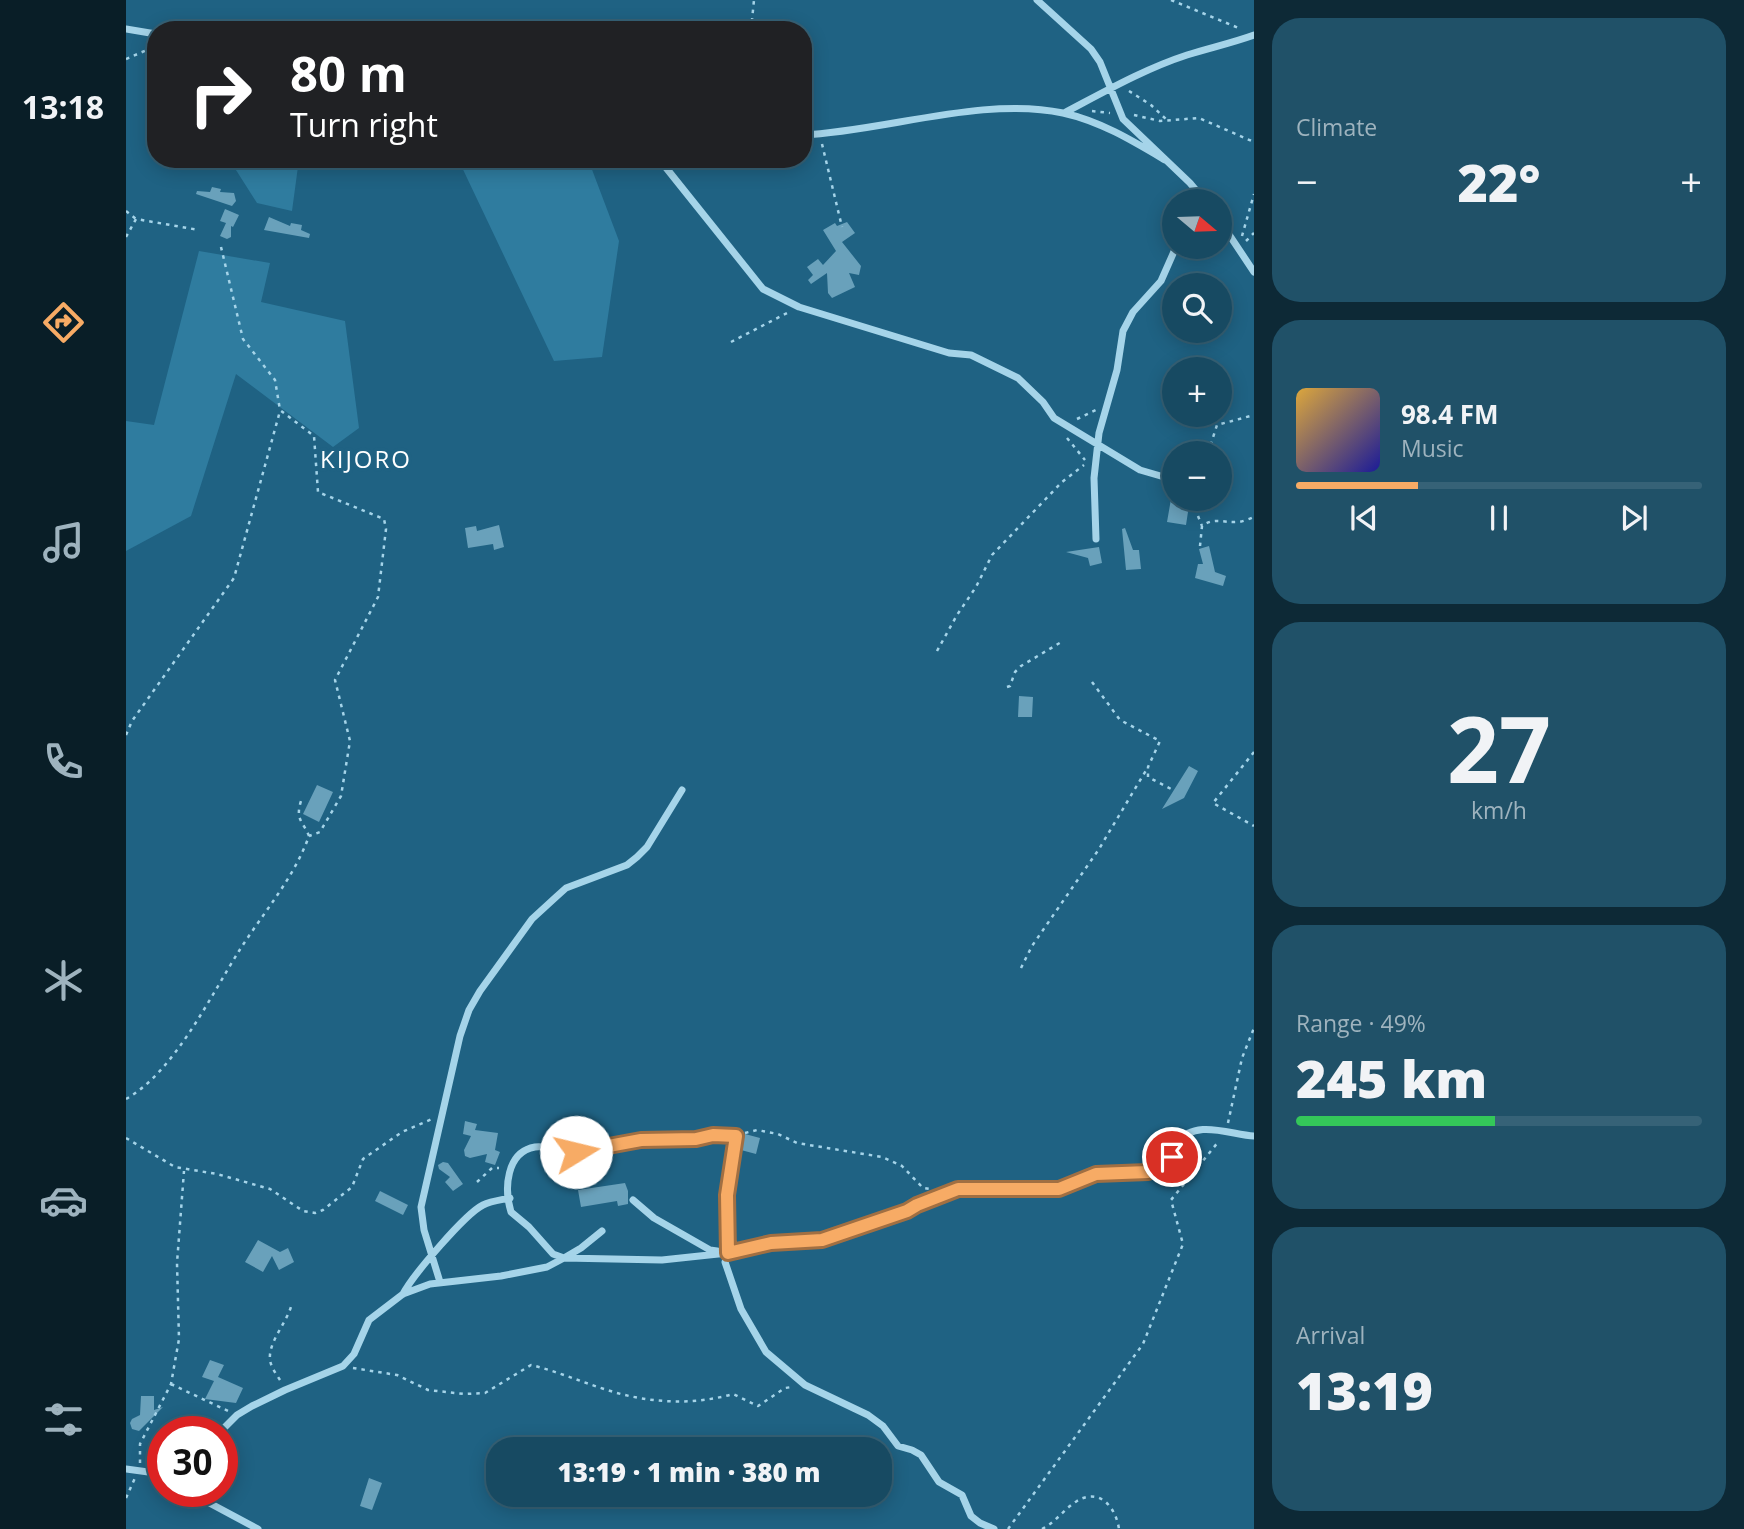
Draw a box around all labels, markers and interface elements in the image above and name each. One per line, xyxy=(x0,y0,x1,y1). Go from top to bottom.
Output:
text: 80 m xyxy=(290,40,407,106)
icon: right xyxy=(175,49,266,140)
text: 13:18 xyxy=(22,85,104,128)
text: Turn right xyxy=(290,103,438,146)
text: Climate xyxy=(1296,111,1377,143)
text: 22° xyxy=(1458,146,1540,217)
text: − xyxy=(1296,155,1318,207)
text: + xyxy=(1680,155,1702,207)
north arrow xyxy=(1162,189,1232,259)
map controls xyxy=(1162,189,1232,511)
button: search xyxy=(1162,273,1232,343)
icon: directions xyxy=(39,298,88,347)
button: + xyxy=(1162,357,1232,427)
text: 98.4 FM xyxy=(1401,396,1499,432)
text: Music xyxy=(1401,432,1464,464)
button: − xyxy=(1162,441,1232,511)
district label: KIJORO xyxy=(320,442,412,475)
icon: previous xyxy=(1345,499,1383,537)
icon: pause xyxy=(1480,499,1518,537)
icon: next xyxy=(1615,499,1653,537)
icon: music xyxy=(39,518,88,567)
text: 27 xyxy=(1447,686,1551,810)
icon: phone xyxy=(39,737,88,786)
text: km/h xyxy=(1471,794,1527,826)
icon: climate xyxy=(39,956,88,1005)
text: Range · 49% xyxy=(1296,1007,1426,1039)
text: 245 km xyxy=(1296,1042,1487,1113)
position arrow xyxy=(539,1115,613,1189)
pin xyxy=(1142,1127,1202,1187)
icon: arrive xyxy=(1153,1138,1191,1176)
icon: car xyxy=(39,1176,88,1225)
text: Arrival xyxy=(1296,1319,1365,1351)
text: 13:19 xyxy=(1296,1354,1433,1425)
icon: filters xyxy=(39,1395,88,1444)
speed limit sign: 30 xyxy=(147,1416,238,1507)
text: 13:19 · 1 min · 380 m xyxy=(558,1454,820,1490)

